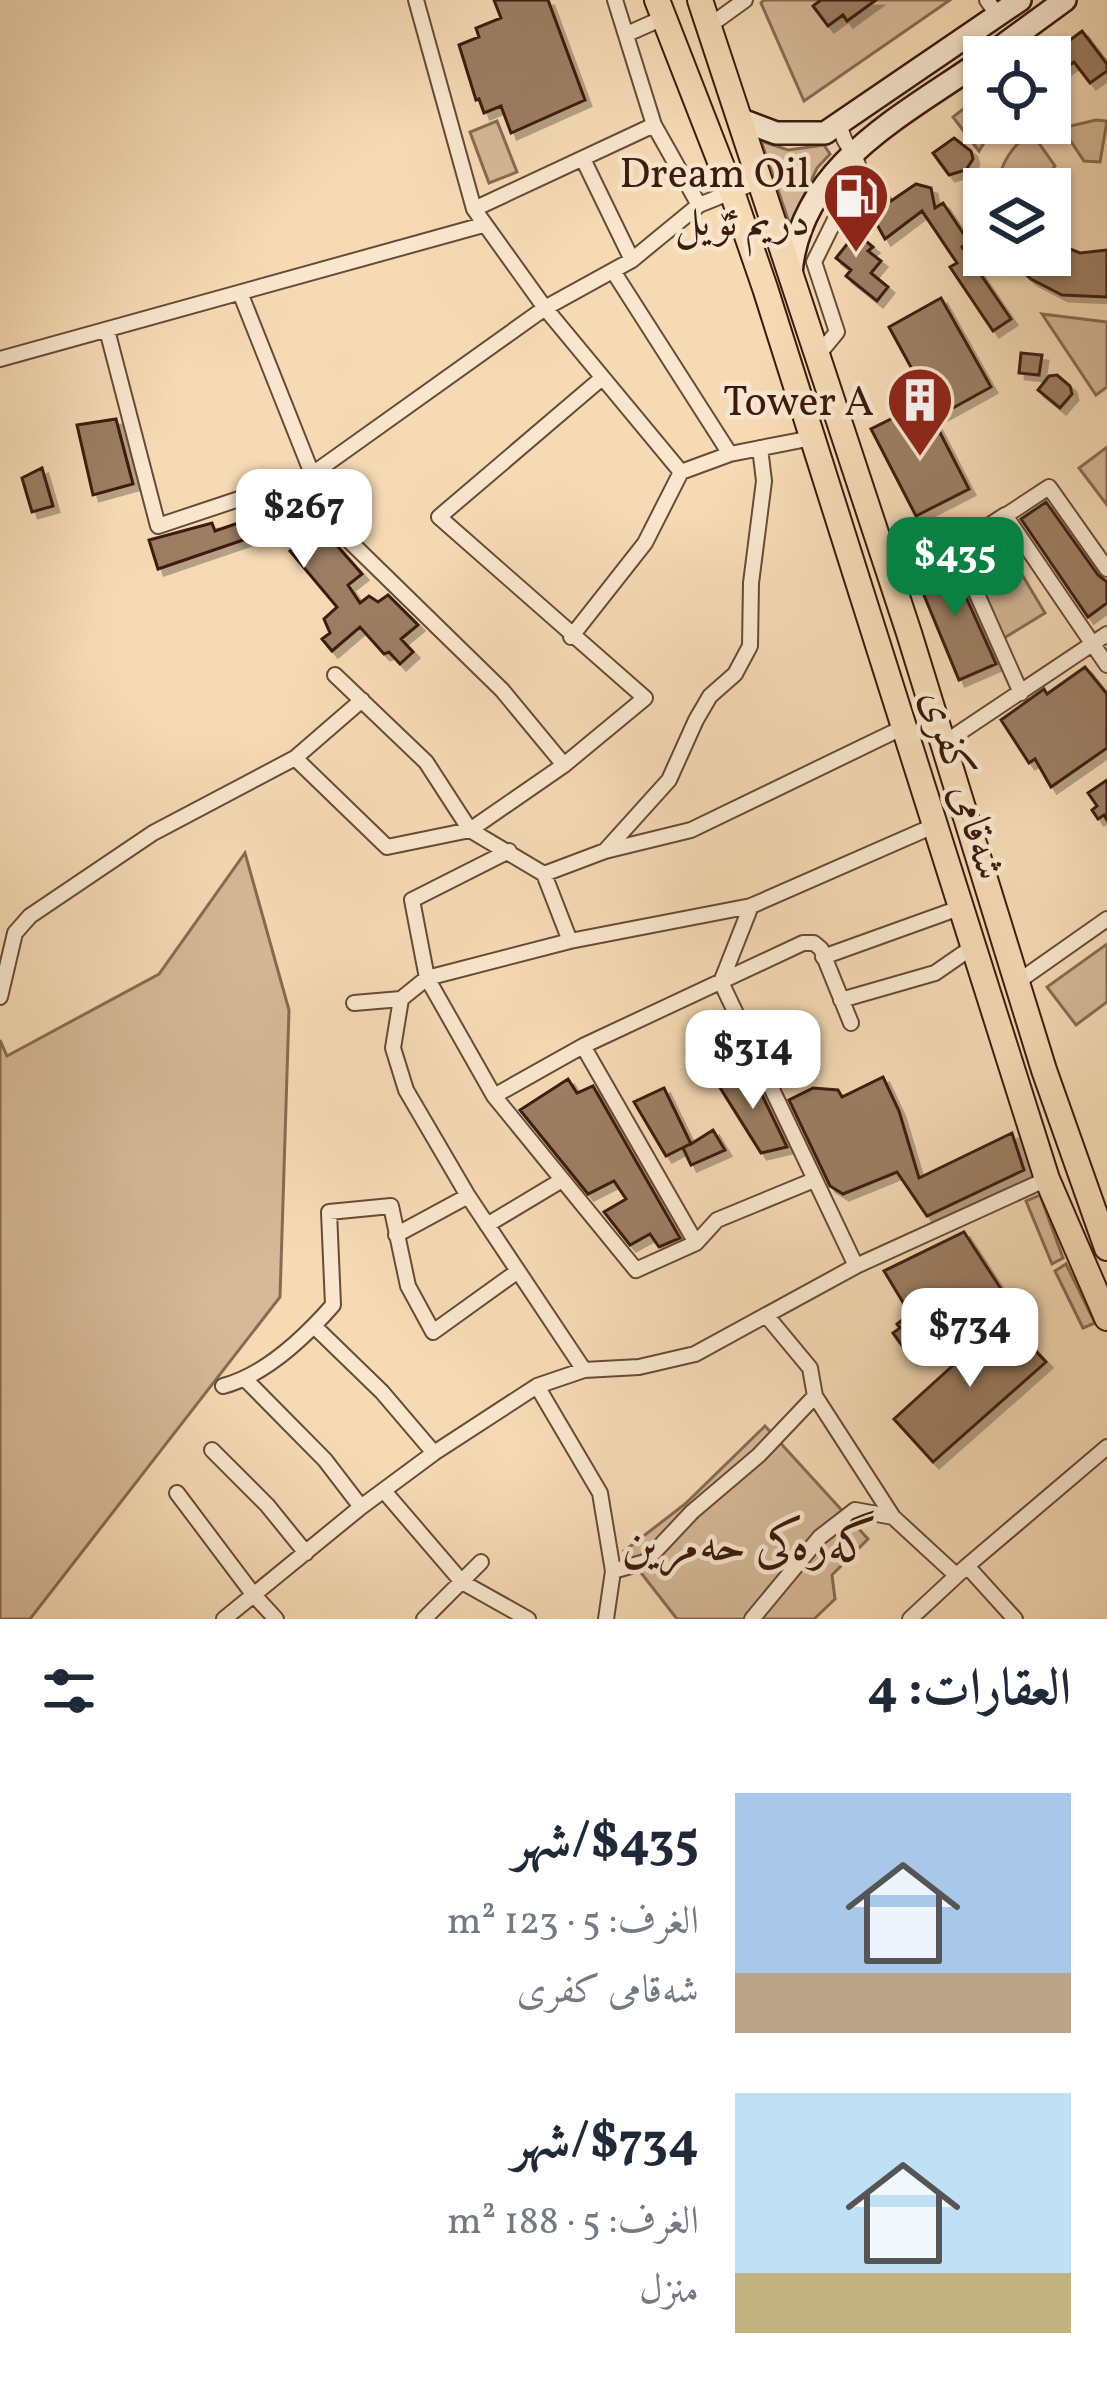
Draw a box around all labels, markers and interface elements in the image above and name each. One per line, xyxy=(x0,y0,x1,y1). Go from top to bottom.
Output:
map controls xyxy=(963,36,1071,276)
button: locate xyxy=(963,36,1071,144)
place label: Dream Oil دریم ئۆیل xyxy=(619,147,810,257)
fuel station icon: Dream Oil دریم ئۆیل xyxy=(821,161,891,255)
button: layers xyxy=(963,168,1071,276)
building icon: Tower A xyxy=(885,365,955,459)
place label: Tower A xyxy=(723,375,874,434)
pin: $267 xyxy=(233,469,375,571)
text: $267 xyxy=(263,481,345,535)
pin: $435 xyxy=(884,517,1026,619)
text: $435 xyxy=(914,529,996,583)
street label: شەقامی کفری xyxy=(904,683,1018,888)
pin: $314 xyxy=(682,1010,824,1112)
text: $314 xyxy=(713,1022,793,1076)
pin: $734 xyxy=(899,1288,1041,1390)
text: $734 xyxy=(928,1300,1012,1354)
district label: گەرەکی حەمرین xyxy=(621,1510,877,1581)
text: العقارات: 4 xyxy=(867,1655,1071,1726)
icon: filters xyxy=(36,1658,102,1724)
text: $435/شهر xyxy=(513,1808,699,1879)
icon: home xyxy=(831,1841,975,1985)
text: الغرف: 5 · 123 m² xyxy=(447,1896,699,1950)
text: شەقامی کفری xyxy=(517,1965,699,2019)
text: $734/شهر xyxy=(512,2108,699,2179)
icon: home xyxy=(831,2141,975,2285)
text: الغرف: 5 · 188 m² xyxy=(447,2196,699,2250)
text: منزل xyxy=(639,2265,699,2319)

